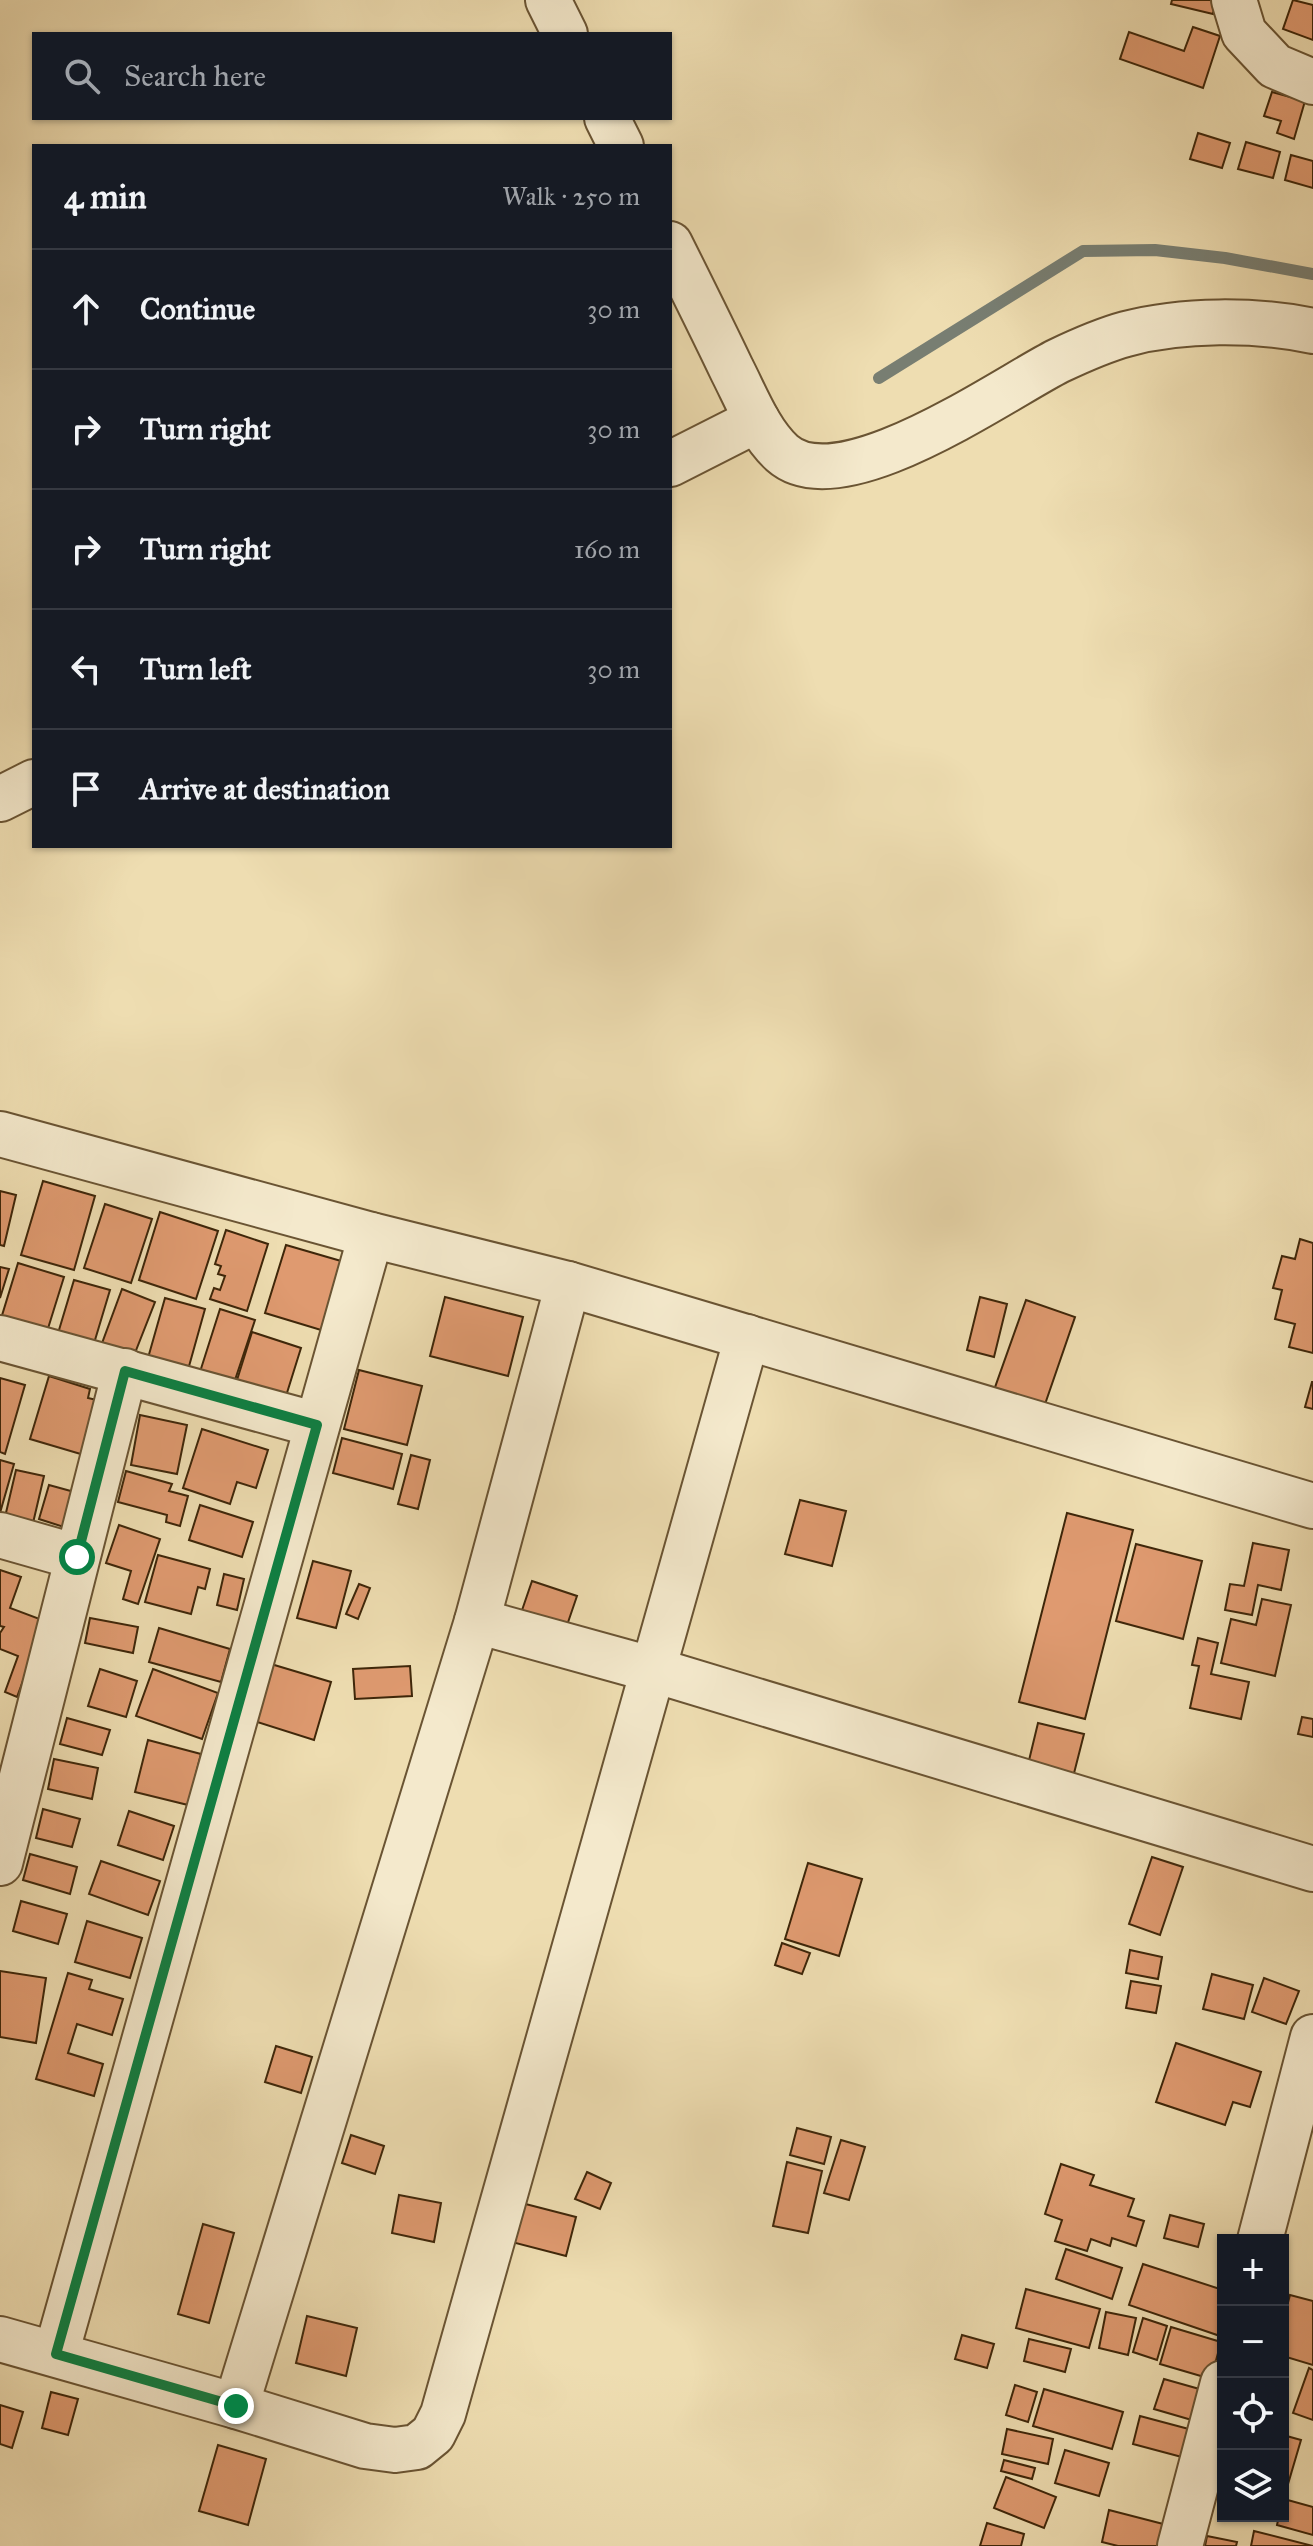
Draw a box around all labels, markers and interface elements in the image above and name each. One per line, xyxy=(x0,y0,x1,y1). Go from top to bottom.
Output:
search box xyxy=(32,32,672,120)
icon: search xyxy=(60,54,104,98)
text: Search here xyxy=(124,58,266,94)
text: 4 min xyxy=(64,176,147,217)
text: Walk · 250 m xyxy=(502,180,640,212)
icon: ahead xyxy=(64,287,108,331)
text: Continue xyxy=(140,291,255,327)
text: 30 m xyxy=(587,293,640,325)
icon: right xyxy=(64,407,108,451)
text: Turn right xyxy=(140,411,271,447)
text: 30 m xyxy=(587,413,640,445)
icon: right xyxy=(64,527,108,571)
text: Turn right xyxy=(140,531,271,567)
text: 160 m xyxy=(574,533,640,565)
icon: left xyxy=(64,647,108,691)
text: Turn left xyxy=(140,651,251,687)
text: 30 m xyxy=(587,653,640,685)
icon: arrive xyxy=(64,767,108,811)
text: Arrive at destination xyxy=(140,771,390,807)
route start xyxy=(59,1539,95,1575)
map controls xyxy=(1217,2234,1289,2522)
button: + xyxy=(1217,2234,1289,2306)
button: − xyxy=(1217,2306,1289,2378)
button: locate xyxy=(1217,2378,1289,2450)
route end xyxy=(218,2388,254,2424)
button: layers xyxy=(1217,2450,1289,2522)

